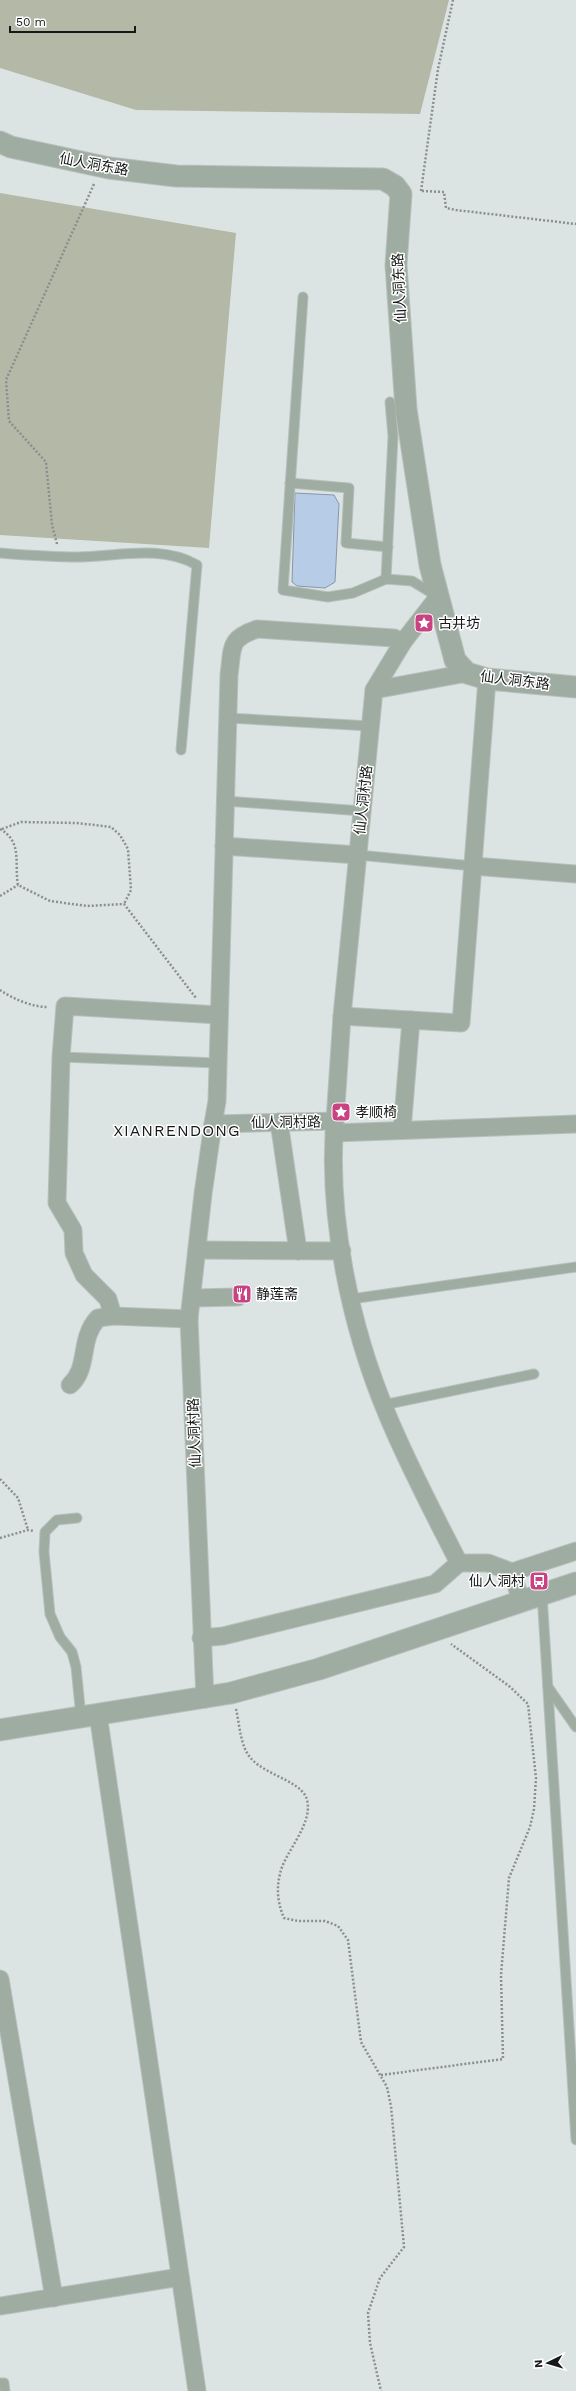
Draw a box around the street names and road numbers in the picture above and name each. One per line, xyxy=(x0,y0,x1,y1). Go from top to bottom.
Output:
street label: 仙人洞东路 xyxy=(58,150,130,178)
street label: 仙人洞东路 xyxy=(389,253,409,323)
street label: 仙人洞东路 xyxy=(479,668,551,692)
street label: 仙人洞村路 xyxy=(351,764,375,836)
street label: 仙人洞村路 xyxy=(251,1113,321,1131)
street label: 仙人洞村路 xyxy=(185,1398,203,1468)

